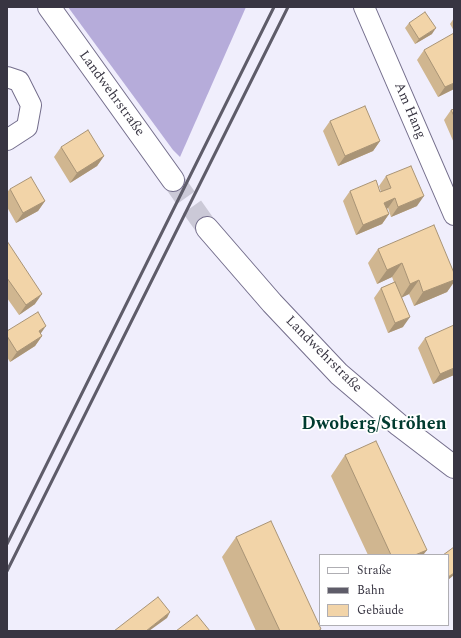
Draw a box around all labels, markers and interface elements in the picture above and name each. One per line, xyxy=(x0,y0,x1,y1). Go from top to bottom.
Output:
street label: Landwehrstraße xyxy=(74,48,148,140)
street label: Am Hang xyxy=(390,80,428,142)
street label: Landwehrstraße xyxy=(281,313,365,397)
district label: Dwoberg/Ströhen xyxy=(301,414,447,436)
legend xyxy=(319,554,449,626)
text: Straße xyxy=(357,561,392,580)
text: Bahn xyxy=(357,581,385,600)
text: Gebäude xyxy=(357,601,404,620)

